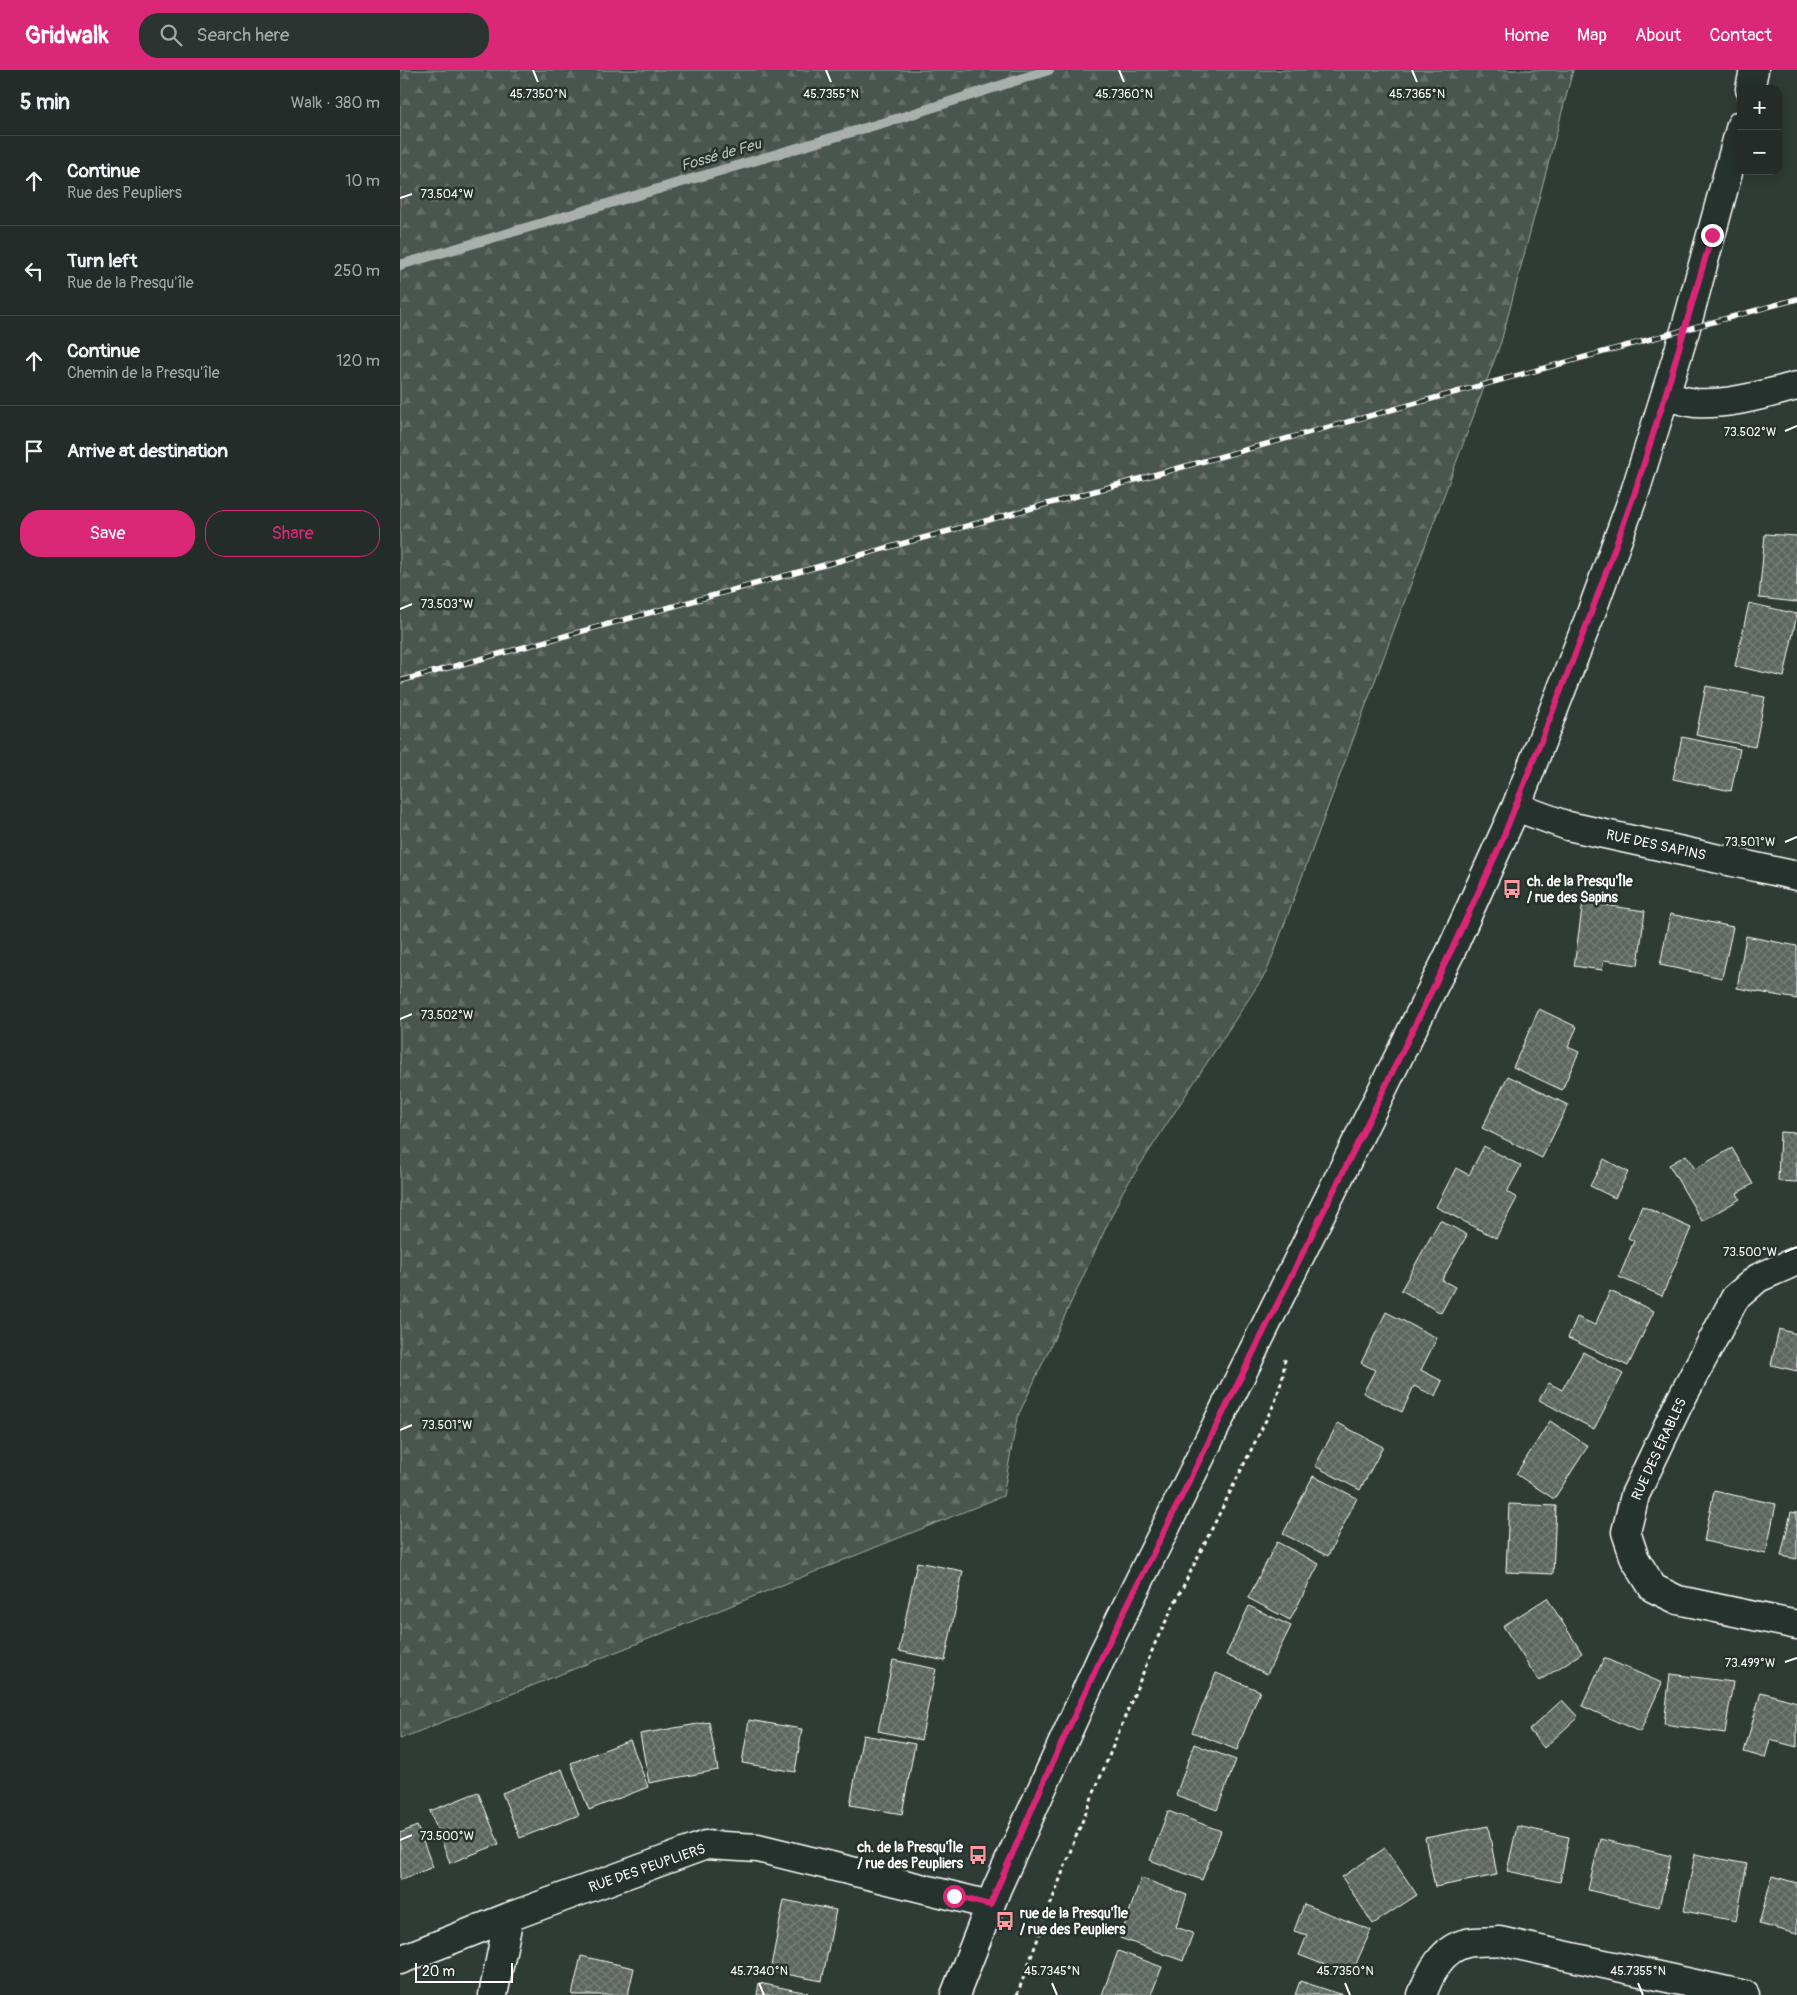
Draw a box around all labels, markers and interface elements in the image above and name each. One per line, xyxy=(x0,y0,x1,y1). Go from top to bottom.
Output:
search box xyxy=(139,13,489,58)
text: Gridwalk xyxy=(25,21,109,50)
icon: search xyxy=(157,21,185,49)
text: Search here xyxy=(197,23,289,47)
text: Home xyxy=(1504,24,1549,47)
text: Map xyxy=(1577,24,1607,47)
text: About xyxy=(1635,24,1681,47)
text: Contact xyxy=(1709,24,1772,47)
map controls xyxy=(1737,85,1782,175)
button: + xyxy=(1737,85,1782,130)
text: 45.7350°N xyxy=(509,87,567,102)
text: 45.7355°N xyxy=(803,87,859,102)
text: 45.7360°N xyxy=(1095,87,1153,102)
text: 45.7365°N xyxy=(1389,87,1445,102)
text: 5 min xyxy=(20,89,70,116)
text: Walk · 380 m xyxy=(291,93,380,113)
button: − xyxy=(1737,130,1782,175)
water label: Fossé de Feu xyxy=(679,134,765,176)
text: Continue xyxy=(67,159,140,183)
icon: ahead xyxy=(20,167,48,195)
text: 10 m xyxy=(345,171,380,191)
text: Rue des Peupliers xyxy=(67,183,182,203)
text: 73.504°W xyxy=(421,187,473,202)
route end xyxy=(1701,224,1724,247)
text: Turn left xyxy=(67,249,137,273)
icon: left xyxy=(20,257,48,285)
text: 250 m xyxy=(334,261,380,281)
text: Rue de la Presqu'île xyxy=(67,273,194,293)
text: Continue xyxy=(67,339,140,363)
icon: ahead xyxy=(20,347,48,375)
text: 120 m xyxy=(336,351,380,371)
text: Chemin de la Presqu'île xyxy=(67,363,220,383)
text: 73.502°W xyxy=(1724,425,1776,440)
icon: arrive xyxy=(20,437,48,465)
text: Arrive at destination xyxy=(67,439,228,463)
button: Save xyxy=(20,510,195,557)
button: Share xyxy=(205,510,380,557)
text: 73.503°W xyxy=(421,597,473,612)
street label: RUE DES SAPINS xyxy=(1605,826,1707,864)
text: 73.501°W xyxy=(1725,835,1775,850)
place label: ch. de la Presqu'Île / rue des Sapins xyxy=(1526,872,1634,906)
bus stop icon: ch. de la Presqu'Île / rue des Sapins xyxy=(1501,878,1523,900)
text: 73.502°W xyxy=(421,1008,473,1023)
text: 73.500°W xyxy=(1723,1245,1777,1260)
street label: RUE DES ÉRABLES xyxy=(1627,1395,1690,1503)
text: 73.501°W xyxy=(422,1418,472,1433)
text: 73.499°W xyxy=(1725,1656,1775,1671)
text: 73.500°W xyxy=(420,1829,474,1844)
place label: ch. de la Presqu'Île / rue des Peupliers xyxy=(856,1838,964,1872)
street label: RUE DES PEUPLIERS xyxy=(586,1840,708,1896)
bus stop icon: ch. de la Presqu'Île / rue des Peupliers xyxy=(967,1844,989,1866)
route start xyxy=(943,1885,966,1908)
place label: rue de la Presqu'Île / rue des Peupliers xyxy=(1020,1904,1129,1938)
bus stop icon: rue de la Presqu'Île / rue des Peupliers xyxy=(994,1910,1016,1932)
scale bar xyxy=(415,1960,512,1983)
text: 20 m xyxy=(422,1963,455,1980)
text: 45.7340°N xyxy=(730,1964,788,1979)
text: 45.7345°N xyxy=(1024,1964,1080,1979)
text: 45.7350°N xyxy=(1316,1964,1374,1979)
text: 45.7355°N xyxy=(1610,1964,1666,1979)

